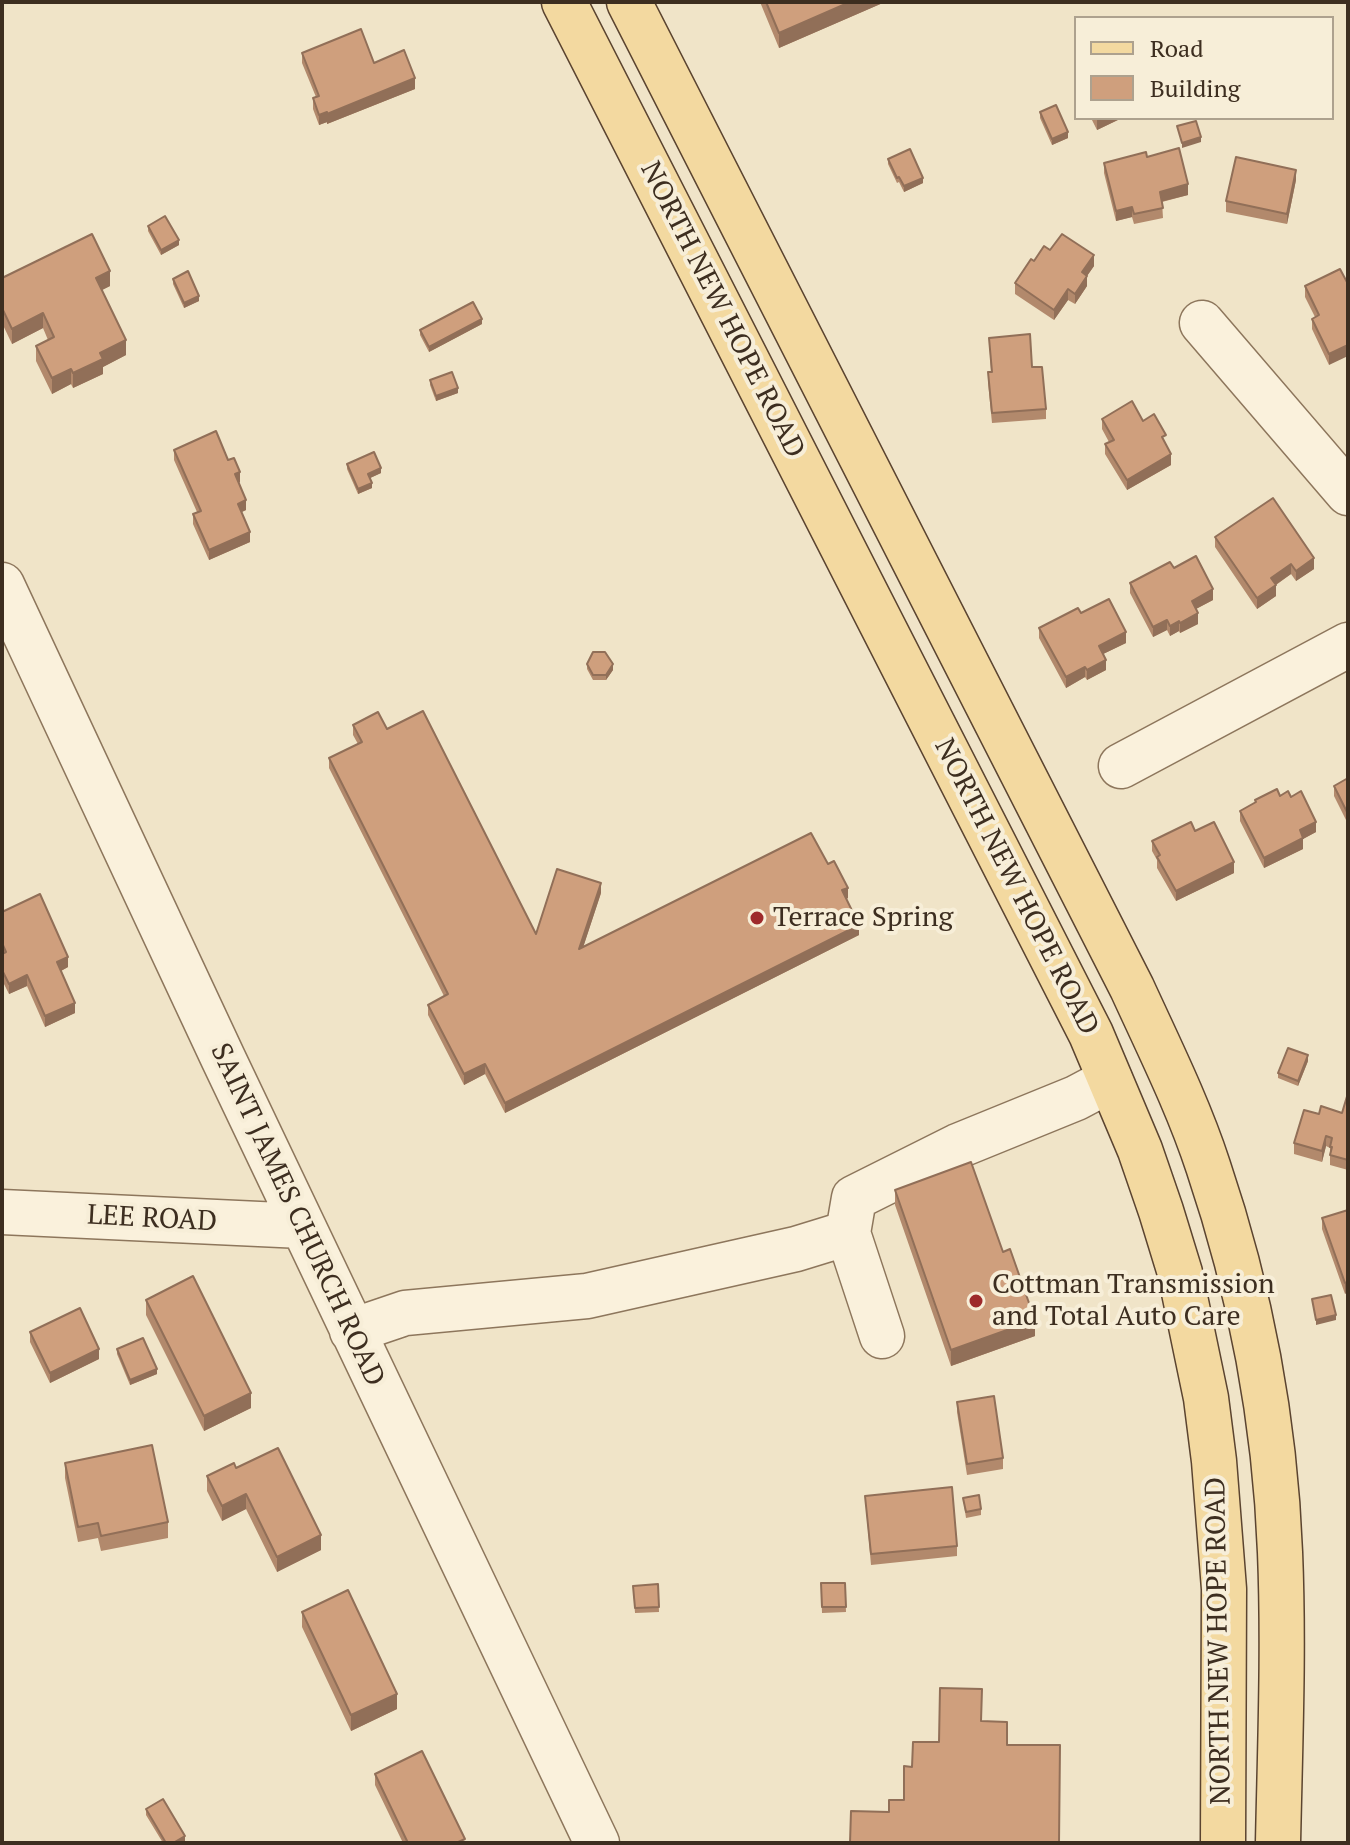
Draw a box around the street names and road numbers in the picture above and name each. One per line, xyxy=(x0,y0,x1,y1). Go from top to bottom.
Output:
street label: NORTH NEW HOPE ROAD xyxy=(633,156,811,464)
street label: NORTH NEW HOPE ROAD xyxy=(927,733,1105,1041)
street label: SAINT JAMES CHURCH ROAD xyxy=(203,1038,391,1392)
street label: LEE ROAD xyxy=(86,1199,218,1239)
street label: NORTH NEW HOPE ROAD xyxy=(1199,1477,1239,1805)

